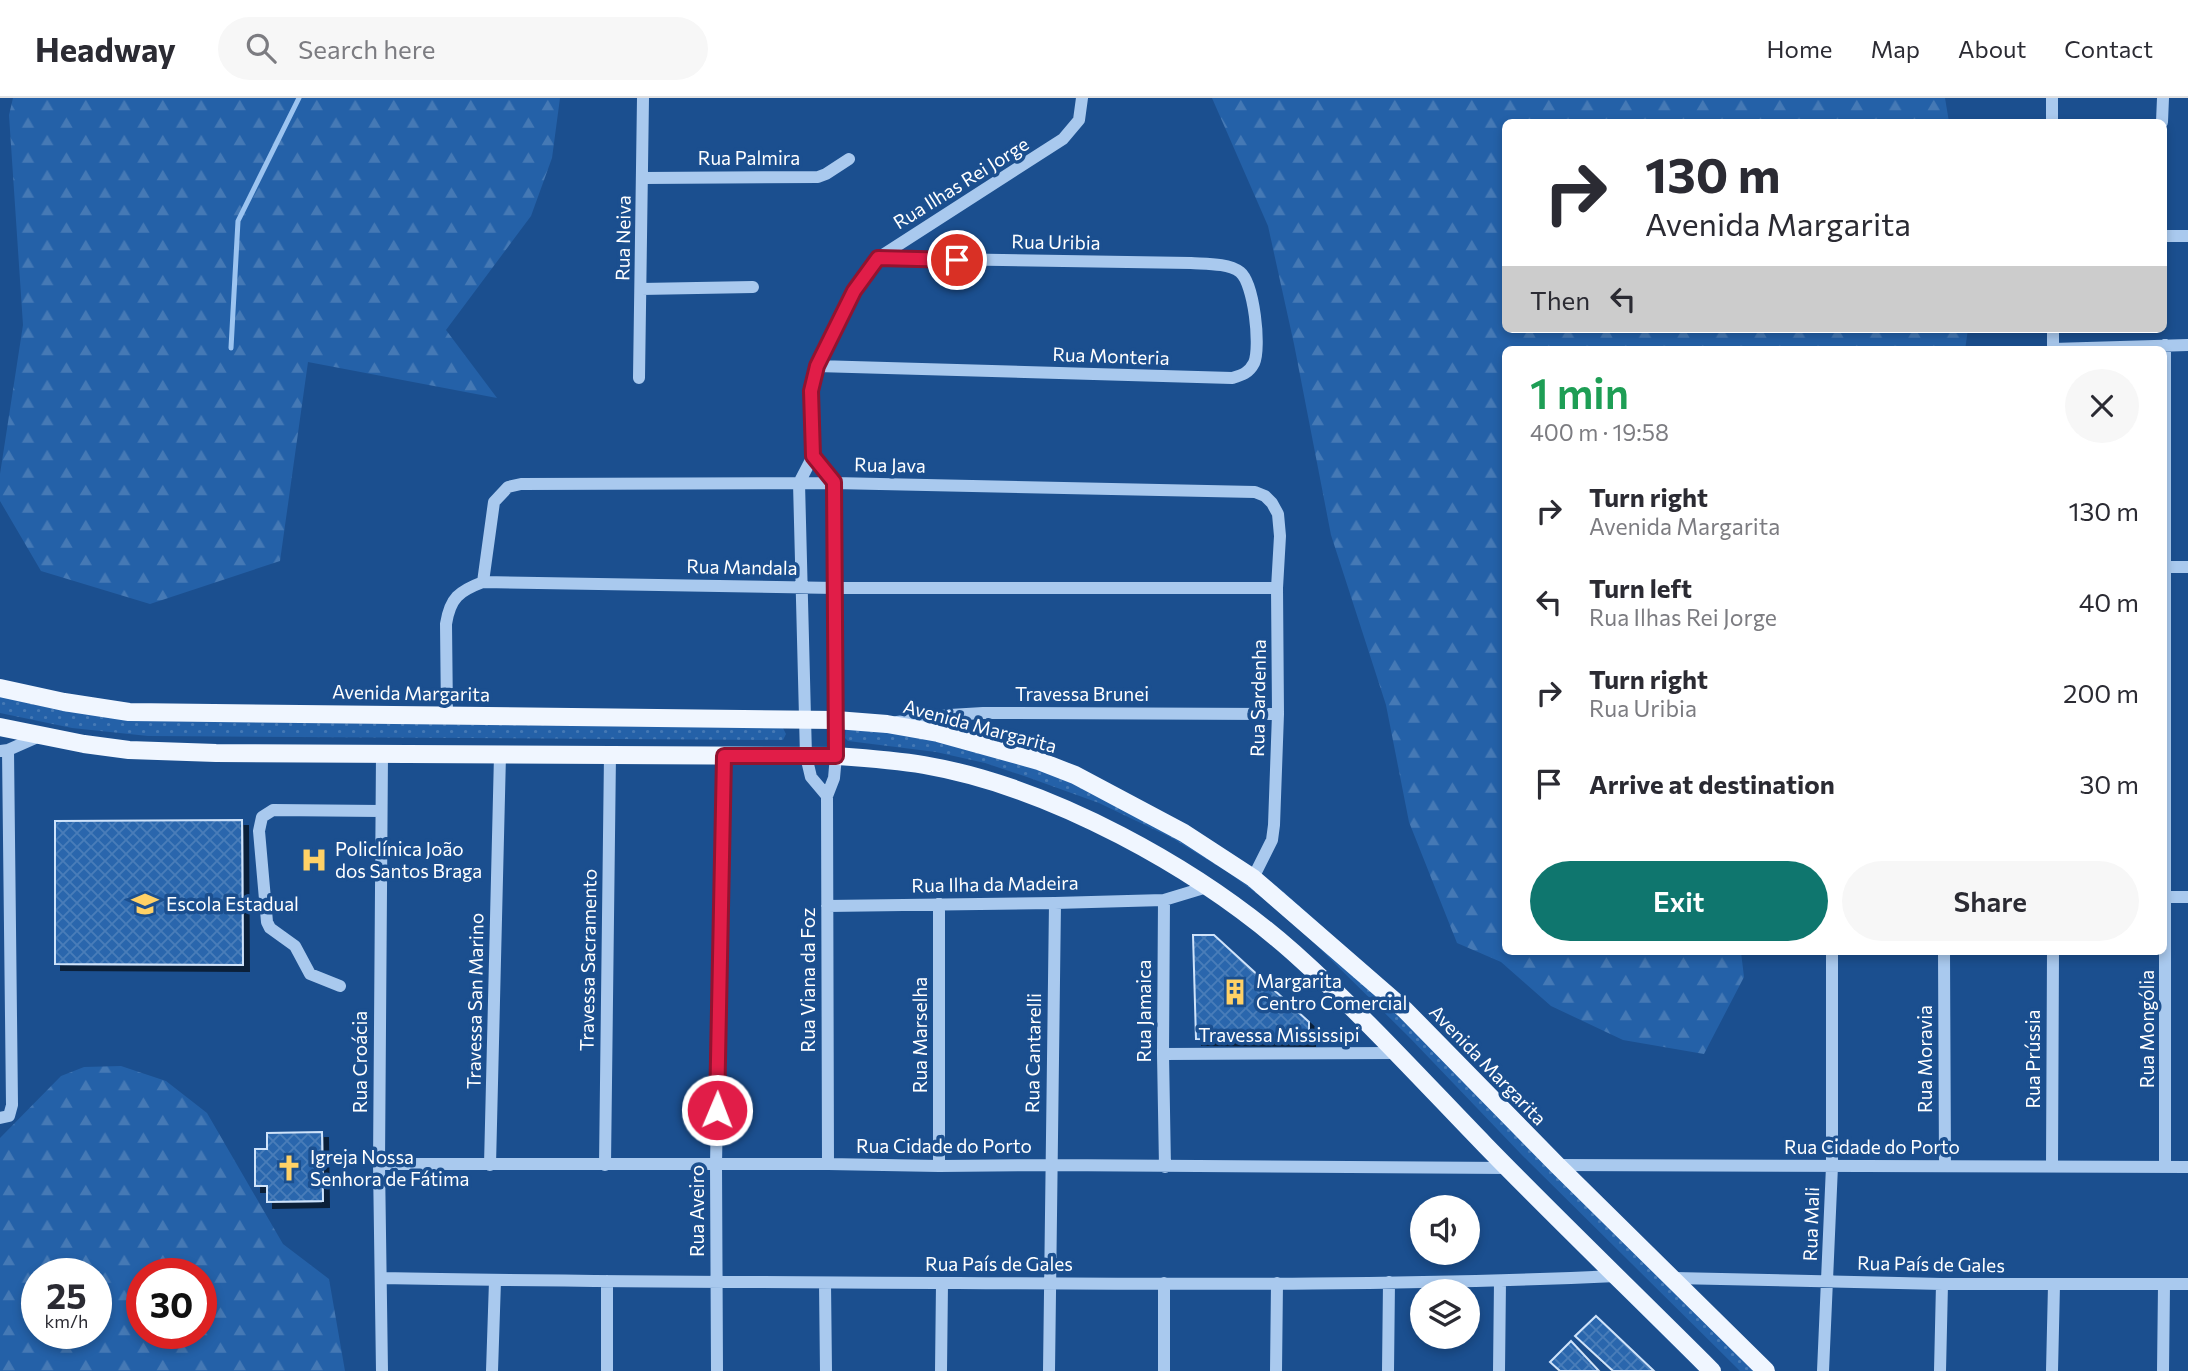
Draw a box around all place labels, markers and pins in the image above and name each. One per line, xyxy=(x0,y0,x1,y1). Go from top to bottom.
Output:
pin xyxy=(927,230,987,290)
place label: Policlínica João dos Santos Braga xyxy=(335,837,482,882)
hospital icon: Policlínica João dos Santos Braga xyxy=(299,845,329,875)
school or university icon: Escola Estadual xyxy=(130,889,160,919)
place label: Escola Estadual xyxy=(166,892,299,915)
place label: Margarita Centro Comercial xyxy=(1256,969,1407,1014)
building icon: Margarita Centro Comercial xyxy=(1220,977,1250,1007)
place label: Igreja Nossa Senhora de Fátima xyxy=(310,1145,469,1190)
church icon: Igreja Nossa Senhora de Fátima xyxy=(274,1153,304,1183)

